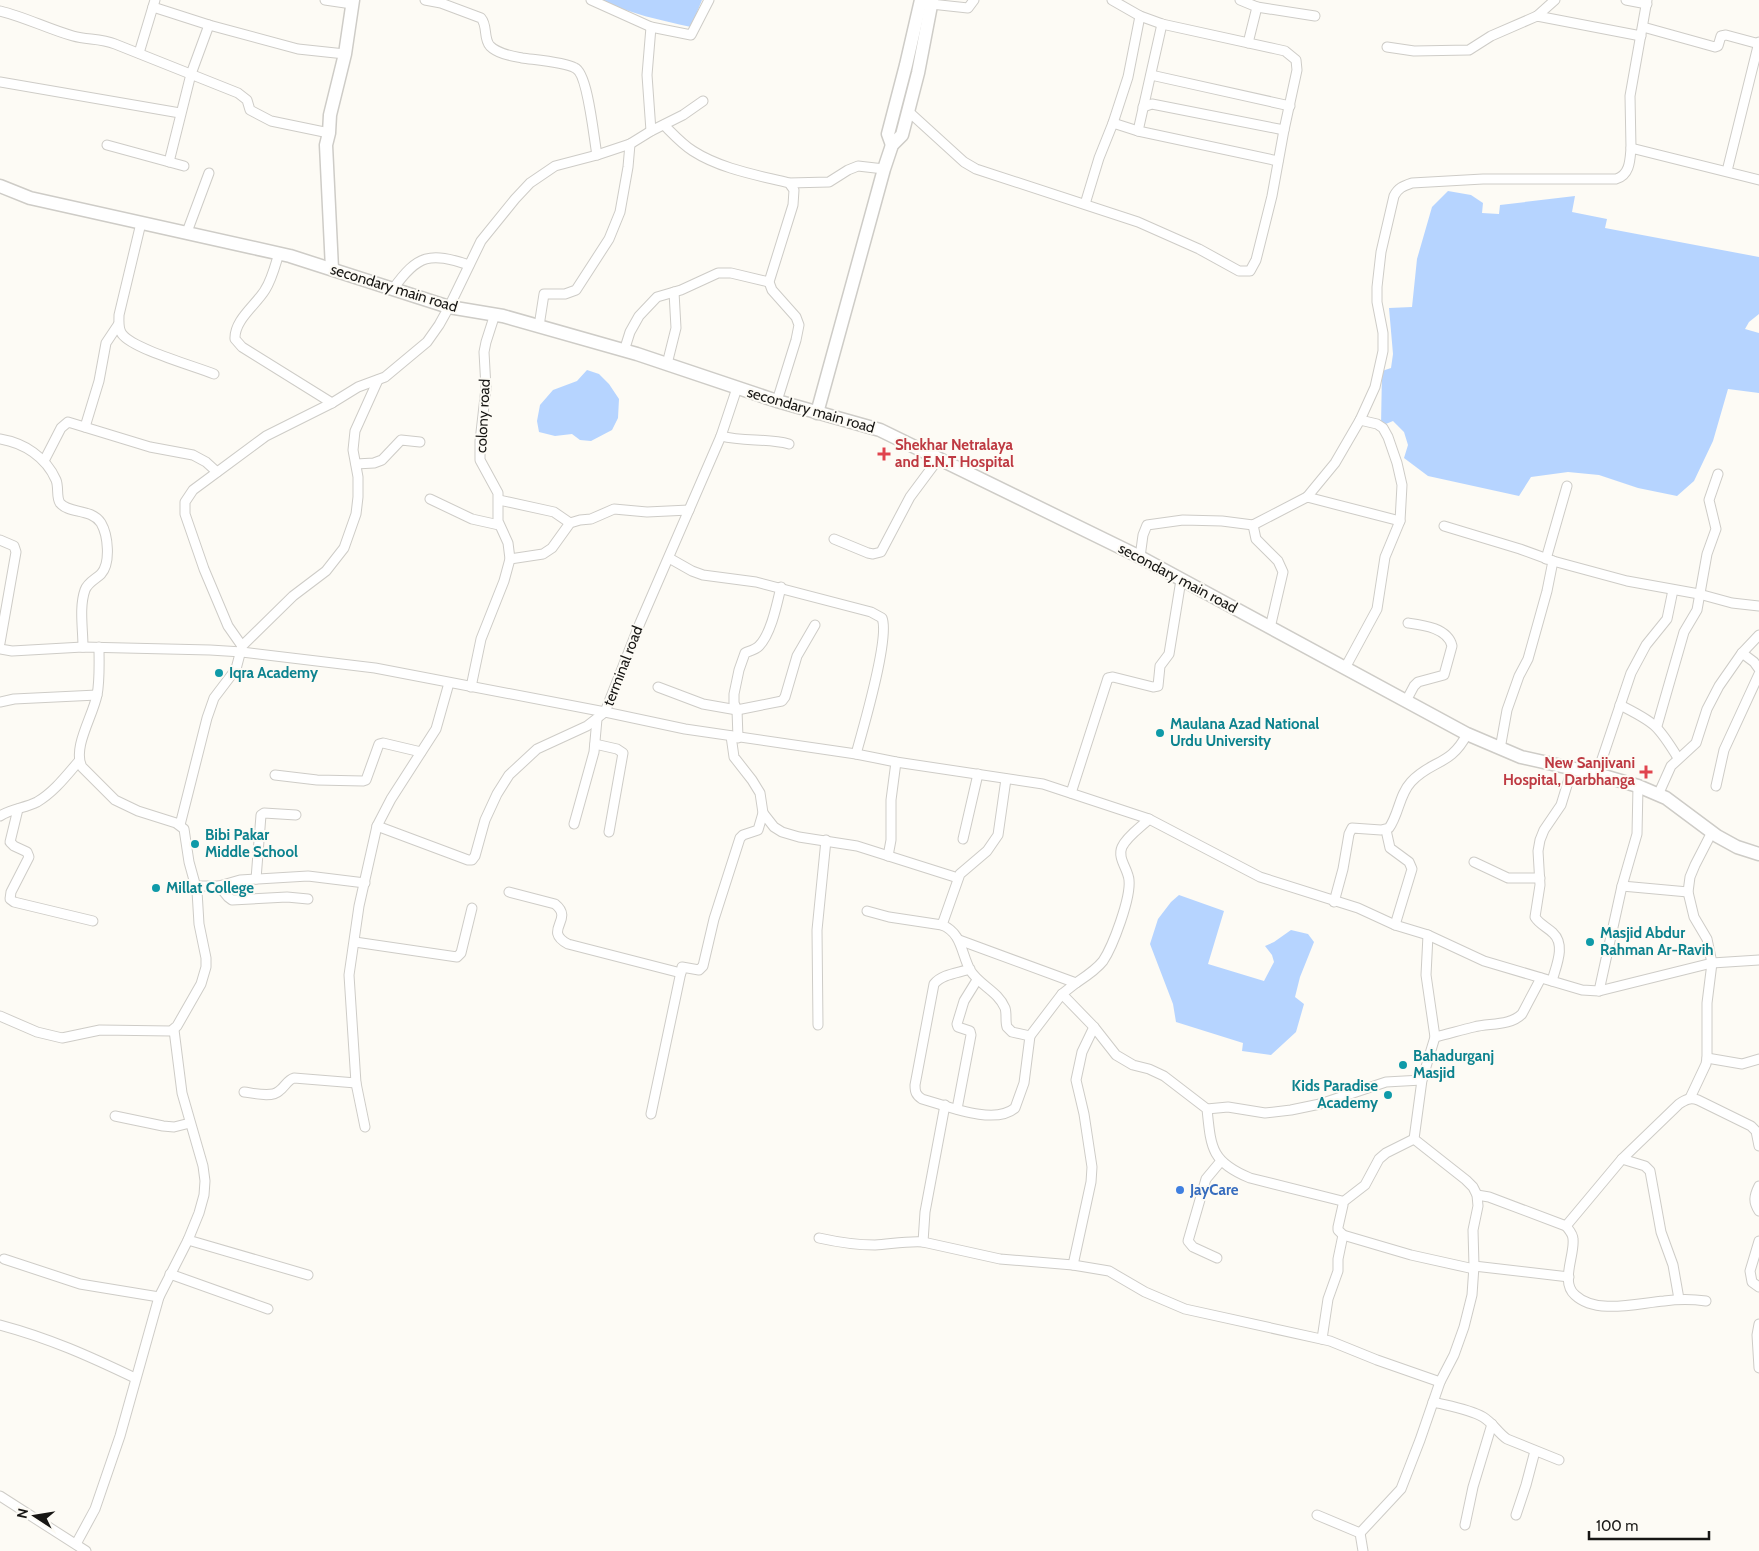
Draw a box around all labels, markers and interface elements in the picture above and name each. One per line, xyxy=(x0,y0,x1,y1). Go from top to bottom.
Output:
street label: secondary main road xyxy=(328,260,460,316)
street label: colony road xyxy=(472,379,494,453)
street label: secondary main road xyxy=(745,383,877,437)
place label: Shekhar Netralaya and E.N.T Hospital xyxy=(895,436,1014,471)
marker: Shekhar Netralaya and E.N.T Hospital xyxy=(877,447,891,461)
street label: secondary main road xyxy=(1115,539,1241,617)
street label: terminal road xyxy=(599,623,647,709)
place label: Iqra Academy xyxy=(229,664,319,682)
marker: Iqra Academy xyxy=(213,667,225,679)
place label: Maulana Azad National Urdu University xyxy=(1170,715,1319,750)
marker: Maulana Azad National Urdu University xyxy=(1154,727,1166,739)
place label: New Sanjivani Hospital, Darbhanga xyxy=(1503,754,1636,789)
marker: New Sanjivani Hospital, Darbhanga xyxy=(1639,765,1653,779)
place label: Bibi Pakar Middle School xyxy=(205,826,298,861)
marker: Bibi Pakar Middle School xyxy=(189,838,201,850)
place label: Millat College xyxy=(166,879,254,897)
marker: Millat College xyxy=(150,882,162,894)
place label: Masjid Abdur Rahman Ar-Ravih xyxy=(1600,924,1714,959)
marker: Masjid Abdur Rahman Ar-Ravih xyxy=(1584,936,1596,948)
place label: Bahadurganj Masjid xyxy=(1413,1047,1494,1082)
marker: Bahadurganj Masjid xyxy=(1397,1059,1409,1071)
place label: Kids Paradise Academy xyxy=(1292,1077,1379,1112)
marker: Kids Paradise Academy xyxy=(1382,1089,1394,1101)
place label: JayCare xyxy=(1189,1181,1239,1199)
marker: JayCare xyxy=(1174,1184,1186,1196)
north arrow xyxy=(10,1491,60,1541)
text: N xyxy=(12,1507,32,1520)
scale bar xyxy=(1589,1508,1709,1540)
text: 100 m xyxy=(1596,1517,1638,1535)

